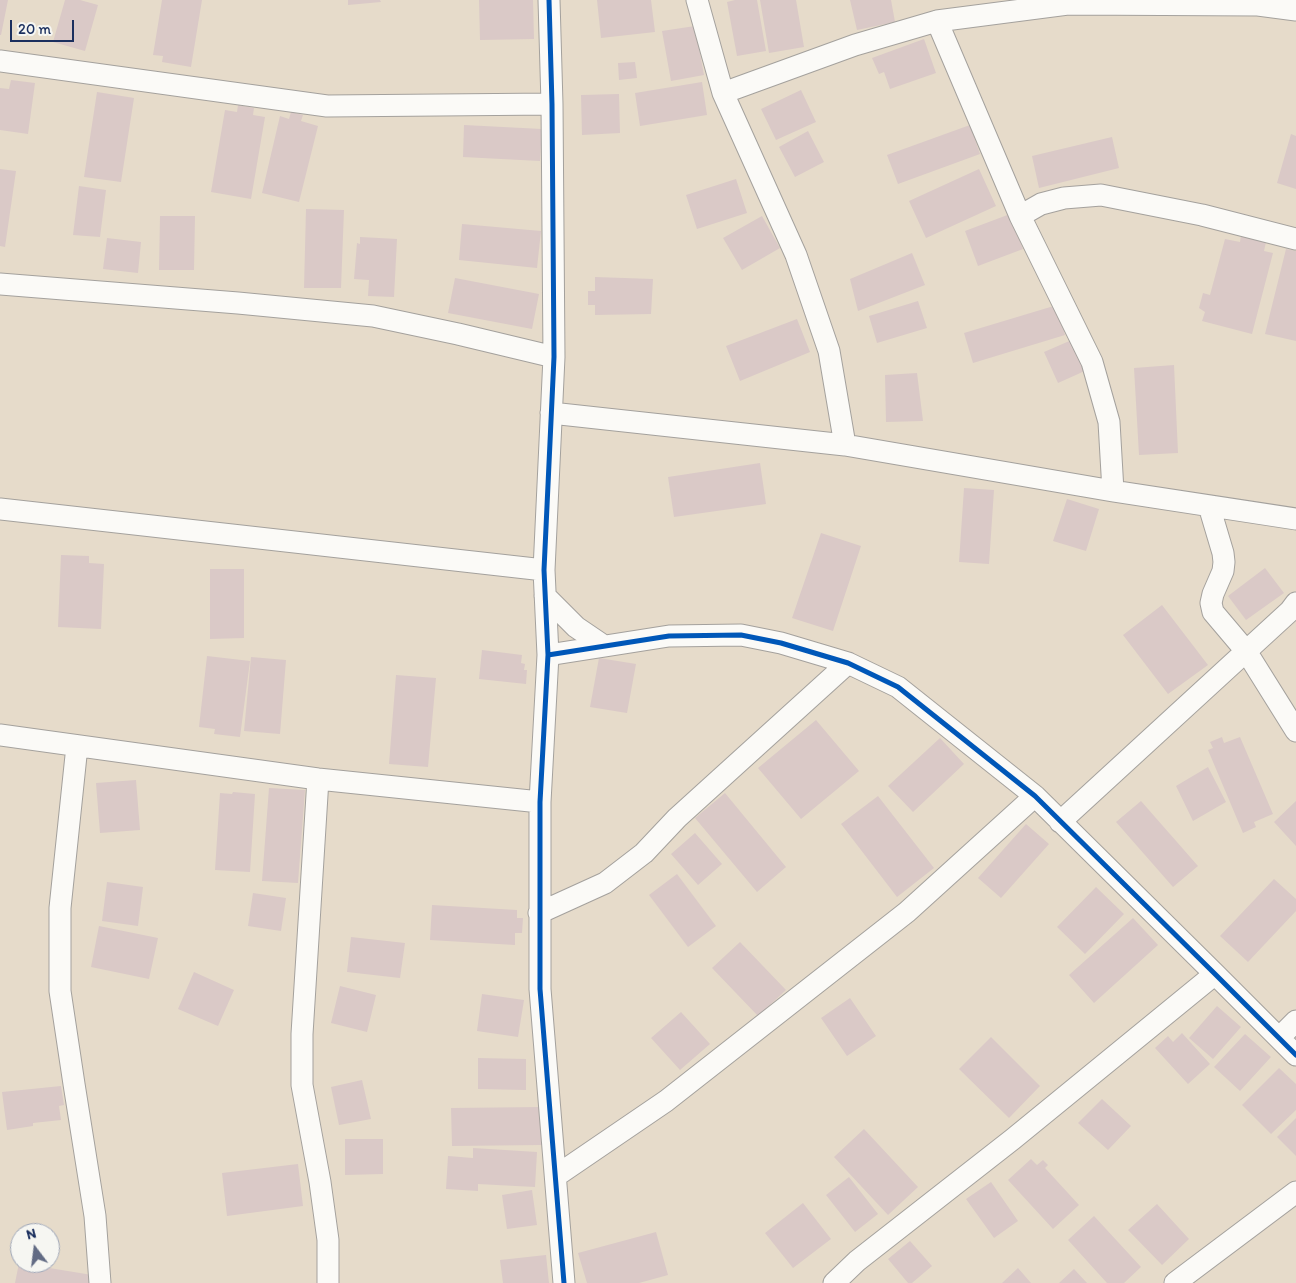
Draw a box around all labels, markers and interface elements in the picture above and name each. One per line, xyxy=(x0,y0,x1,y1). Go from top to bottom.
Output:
scale bar xyxy=(12,10,76,42)
text: 20 m xyxy=(18,20,51,38)
north arrow xyxy=(10,1223,60,1273)
text: N xyxy=(24,1225,38,1243)

